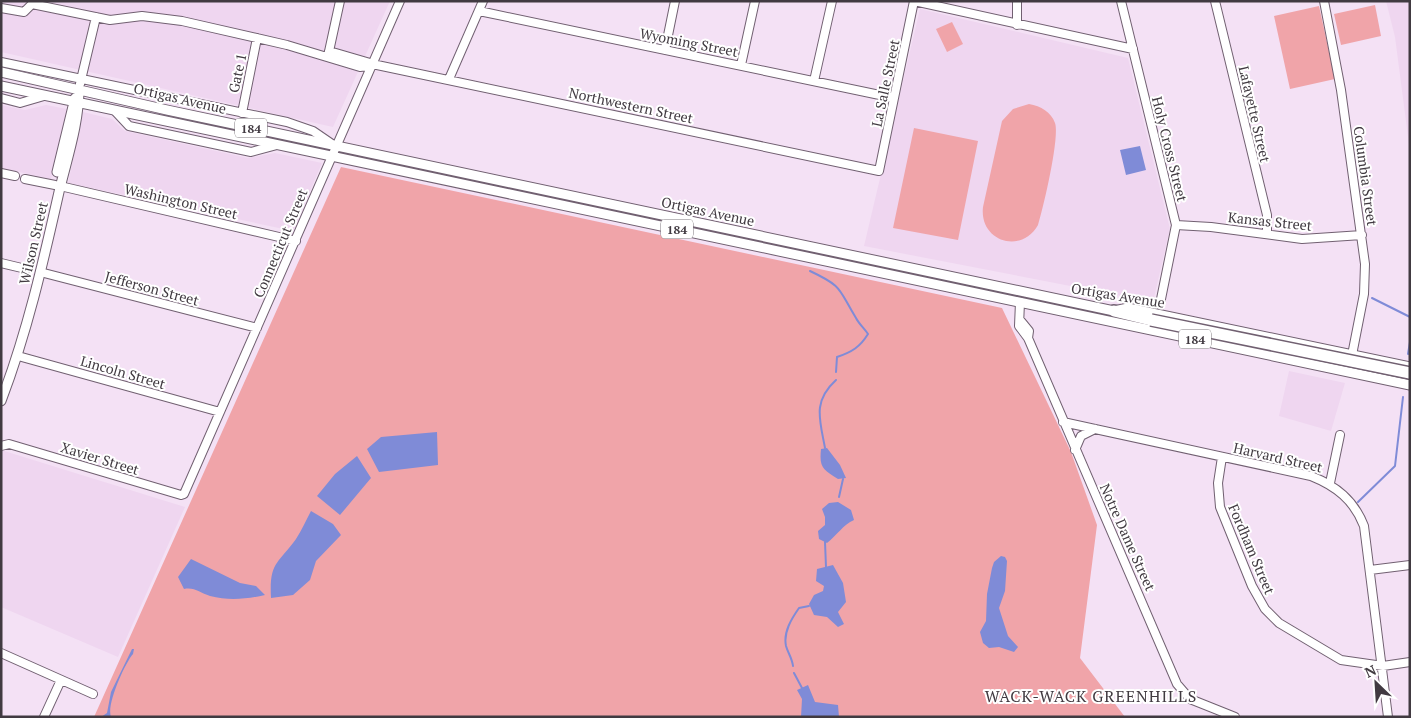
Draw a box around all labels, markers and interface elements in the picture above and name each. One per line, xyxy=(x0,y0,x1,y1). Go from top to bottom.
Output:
street label: Wyoming Street xyxy=(638,23,740,61)
street label: La Salle Street xyxy=(866,37,904,128)
street label: Gate 1 xyxy=(224,52,250,94)
street label: Lafayette Street xyxy=(1235,64,1276,165)
street label: Ortigas Avenue xyxy=(132,78,228,118)
street label: Northwestern Street xyxy=(567,83,696,128)
street label: Holy Cross Street xyxy=(1148,94,1192,204)
road number: 184 xyxy=(235,119,267,138)
street label: Columbia Street xyxy=(1350,125,1383,228)
street label: Washington Street xyxy=(123,179,240,223)
street label: Connecticut Street xyxy=(248,185,312,300)
street label: Ortigas Avenue xyxy=(660,192,756,230)
street label: Wilson Street xyxy=(14,199,52,286)
street label: Kansas Street xyxy=(1227,207,1314,235)
road number: 184 xyxy=(661,220,693,238)
street label: Jefferson Street xyxy=(103,266,202,310)
street label: Ortigas Avenue xyxy=(1070,278,1166,312)
road number: 184 xyxy=(1179,329,1211,348)
street label: Lincoln Street xyxy=(78,351,168,393)
street label: Xavier Street xyxy=(59,437,142,479)
street label: Harvard Street xyxy=(1232,438,1325,477)
street label: Notre Dame Street xyxy=(1096,480,1161,594)
street label: Fordham Street xyxy=(1224,501,1280,598)
north arrow xyxy=(1351,658,1401,708)
text: N xyxy=(1361,660,1379,682)
district label: WACK-WACK GREENHILLS xyxy=(985,685,1197,707)

